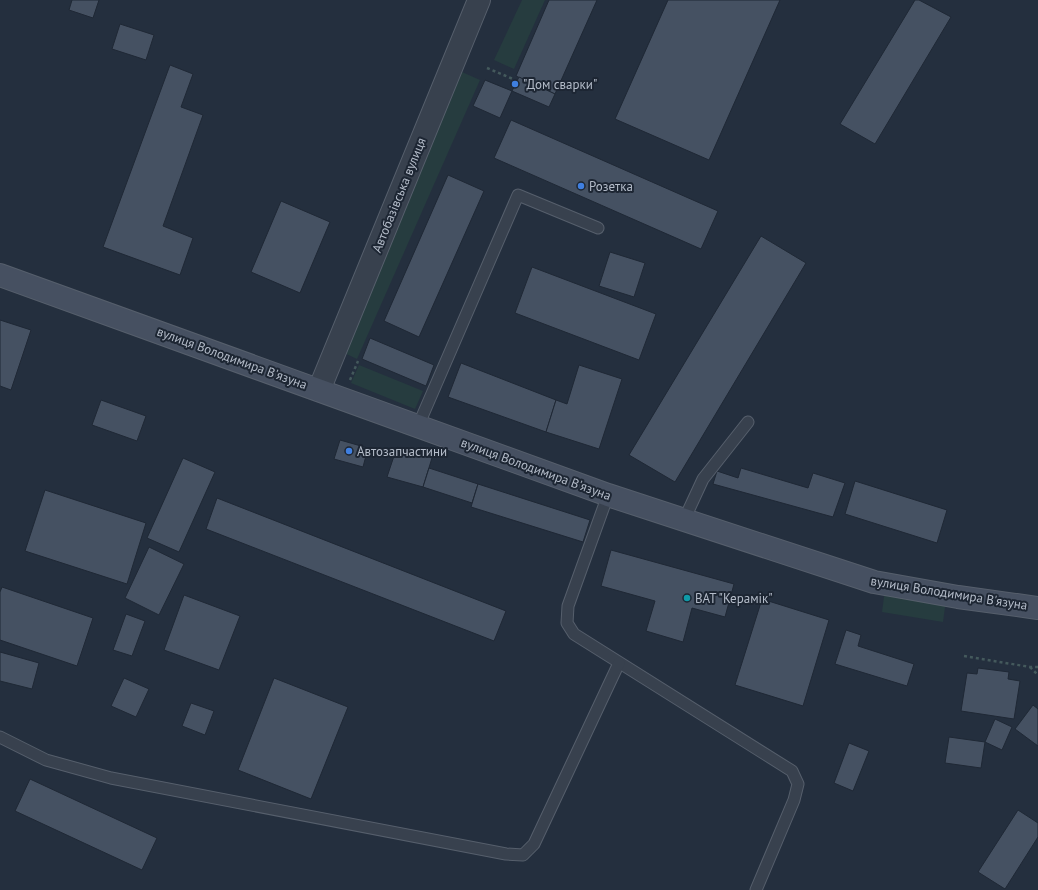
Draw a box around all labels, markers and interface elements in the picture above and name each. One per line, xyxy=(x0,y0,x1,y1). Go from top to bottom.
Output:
place label: "Дом сварки" xyxy=(523,76,597,93)
marker: "Дом сварки" xyxy=(510,79,520,89)
street label: Автобазівська вулиця xyxy=(368,135,430,255)
place label: Розетка xyxy=(589,178,633,195)
marker: Розетка xyxy=(576,181,586,191)
street label: вулиця Володимира В'язуна xyxy=(155,323,309,393)
street label: вулиця Володимира В'язуна xyxy=(459,434,613,504)
place label: Автозапчастини xyxy=(357,443,447,460)
marker: Автозапчастини xyxy=(344,446,354,456)
street label: вулиця Володимира В'язуна xyxy=(869,572,1029,614)
place label: ВАТ "Керамік" xyxy=(695,590,773,607)
marker: ВАТ "Керамік" xyxy=(682,593,692,603)

